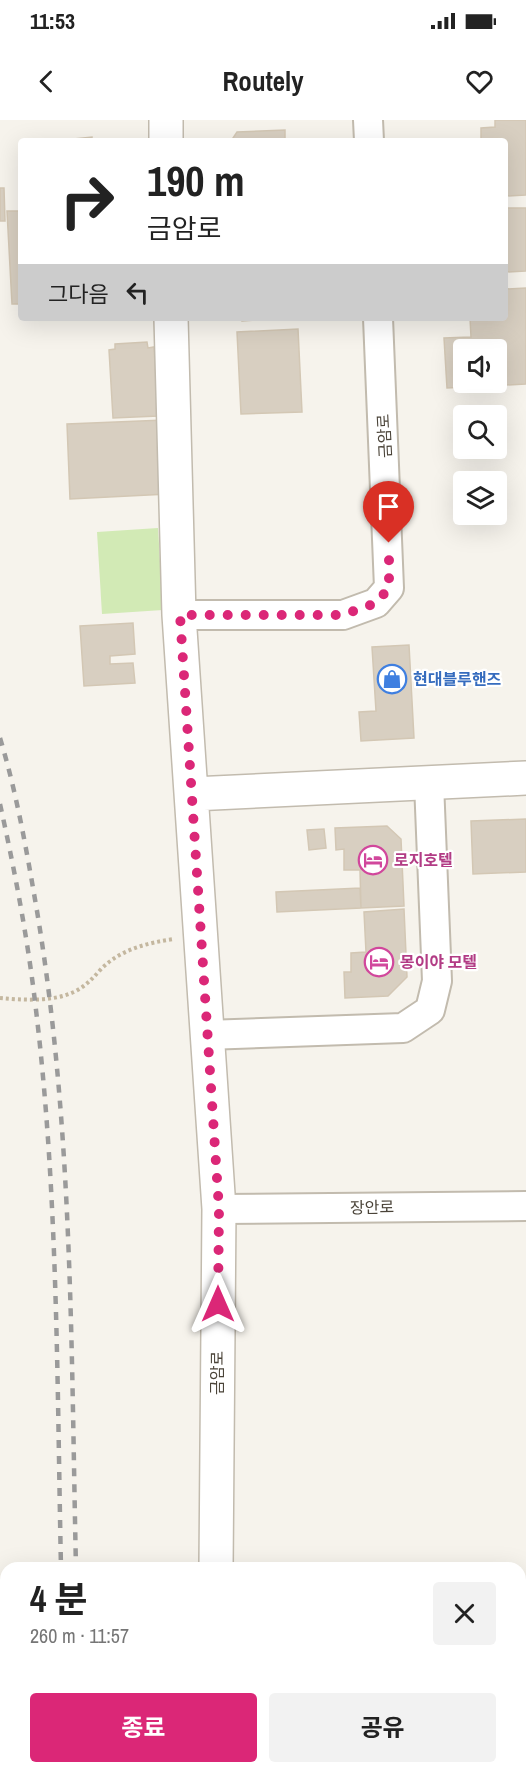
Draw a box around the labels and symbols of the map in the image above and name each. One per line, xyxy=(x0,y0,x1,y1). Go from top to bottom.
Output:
street label: 금암로 xyxy=(372,413,396,459)
pin xyxy=(363,481,414,543)
shop icon: 현대블루핸즈 xyxy=(376,663,408,695)
place label: 현대블루핸즈 xyxy=(413,668,502,690)
hotel icon: 로지호텔 xyxy=(357,844,389,876)
place label: 로지호텔 xyxy=(394,849,453,871)
hotel icon: 몽이야 모텔 xyxy=(363,946,395,978)
place label: 몽이야 모텔 xyxy=(400,951,477,973)
street label: 장안로 xyxy=(350,1196,395,1218)
position arrow xyxy=(186,1272,250,1336)
street label: 금암로 xyxy=(206,1351,228,1395)

